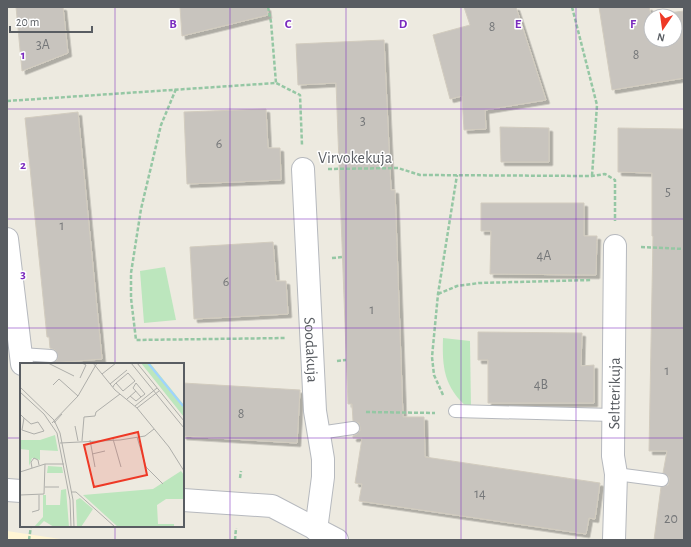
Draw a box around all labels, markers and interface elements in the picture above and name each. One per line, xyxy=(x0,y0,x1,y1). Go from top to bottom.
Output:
scale bar xyxy=(10,8,92,34)
north arrow xyxy=(643,8,683,48)
text: 20 m xyxy=(16,16,39,28)
text: B xyxy=(169,18,177,31)
text: C xyxy=(285,18,292,31)
text: D xyxy=(399,18,408,31)
text: E xyxy=(515,18,522,31)
text: F xyxy=(630,18,637,31)
house number: 8 xyxy=(489,20,495,34)
text: N xyxy=(656,31,666,43)
house number: 3A xyxy=(36,38,50,52)
house number: 8 xyxy=(633,48,639,62)
text: 1 xyxy=(21,49,25,62)
house number: 3 xyxy=(360,114,366,128)
house number: 6 xyxy=(216,137,222,151)
street label: Virvokekuja xyxy=(318,150,392,167)
text: 2 xyxy=(20,159,26,172)
house number: 5 xyxy=(665,185,671,199)
house number: 1 xyxy=(60,219,64,233)
house number: 4A xyxy=(537,249,551,263)
text: 3 xyxy=(20,268,26,281)
house number: 6 xyxy=(223,275,229,289)
house number: 1 xyxy=(370,303,374,317)
street label: Soodakuja xyxy=(301,317,321,383)
street label: Seltterikuja xyxy=(606,357,624,429)
inset map xyxy=(20,363,184,527)
house number: 1 xyxy=(665,364,669,378)
house number: 4B xyxy=(534,378,548,392)
house number: 8 xyxy=(238,407,244,421)
house number: 14 xyxy=(474,487,486,501)
house number: 20 xyxy=(664,512,678,526)

